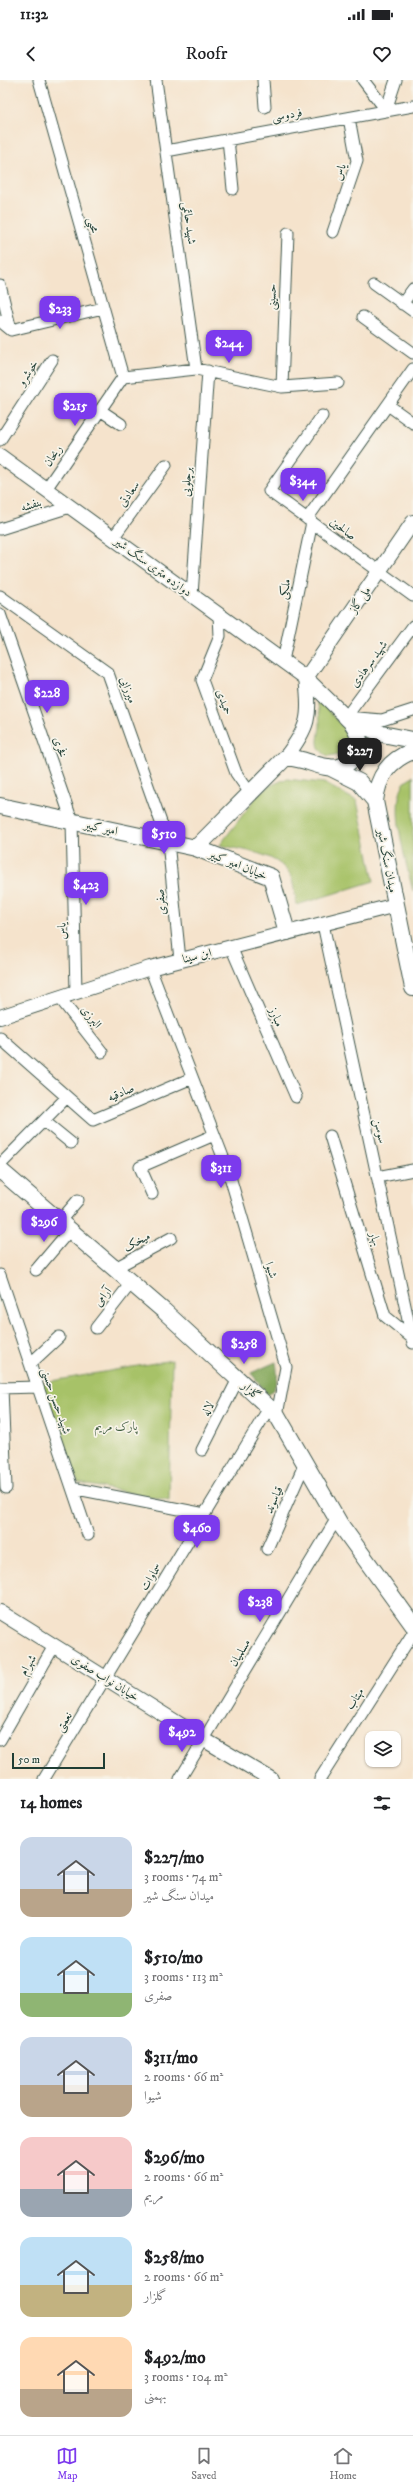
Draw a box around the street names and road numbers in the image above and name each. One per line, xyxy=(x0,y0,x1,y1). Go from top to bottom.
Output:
street label: فردوسی xyxy=(271,105,304,126)
street label: یاس xyxy=(330,161,350,182)
street label: شهید حاتمی xyxy=(178,201,199,246)
street label: محبی xyxy=(82,215,103,236)
street label: حسینی xyxy=(264,283,281,310)
street label: خوشرو xyxy=(13,357,42,390)
street label: ریحان xyxy=(40,442,66,470)
street label: برچلویی xyxy=(178,467,197,497)
street label: سعادتی xyxy=(115,478,143,510)
street label: بنفشه xyxy=(19,495,43,515)
street label: صالحین xyxy=(327,514,359,544)
street label: دوازده متری سنگ شیر xyxy=(110,532,195,600)
street label: ملکی xyxy=(276,577,295,601)
street label: ملی گاز xyxy=(344,583,375,618)
street label: شهید سرهادی xyxy=(347,638,391,690)
street label: میرزایی xyxy=(116,675,140,705)
street label: حمیدی xyxy=(212,687,236,717)
street label: فخری xyxy=(49,735,71,760)
street label: امیر کبیر xyxy=(81,817,120,839)
street label: میدان سنگ شیر xyxy=(373,826,402,894)
street label: خیابان امیر کبیر xyxy=(205,846,270,884)
street label: صفری xyxy=(152,888,170,916)
street label: یاس xyxy=(54,922,70,940)
street label: ابن سینا xyxy=(181,945,214,967)
street label: البرزی xyxy=(77,1002,105,1032)
street label: مبارز xyxy=(265,1004,287,1029)
street label: صادقیه xyxy=(105,1081,137,1105)
street label: سوسن xyxy=(369,1117,390,1145)
street label: میخک xyxy=(121,1229,153,1255)
street label: بهار xyxy=(366,1229,384,1248)
street label: شیوا xyxy=(261,1260,281,1280)
street label: آرامی xyxy=(90,1283,116,1310)
street label: شهید حسن حسنی xyxy=(37,1366,74,1436)
street label: گلزار xyxy=(238,1377,264,1404)
street label: لاله xyxy=(198,1399,218,1419)
street label: قیاسوند xyxy=(261,1484,287,1516)
street label: سماوات xyxy=(137,1560,165,1594)
street label: مسلمیان xyxy=(226,1636,254,1670)
street label: خیابان نواب صفوی xyxy=(68,1651,142,1705)
street label: شهرام xyxy=(16,1652,43,1680)
street label: مهتاب xyxy=(342,1685,368,1713)
street label: نعمتی xyxy=(52,1709,77,1735)

